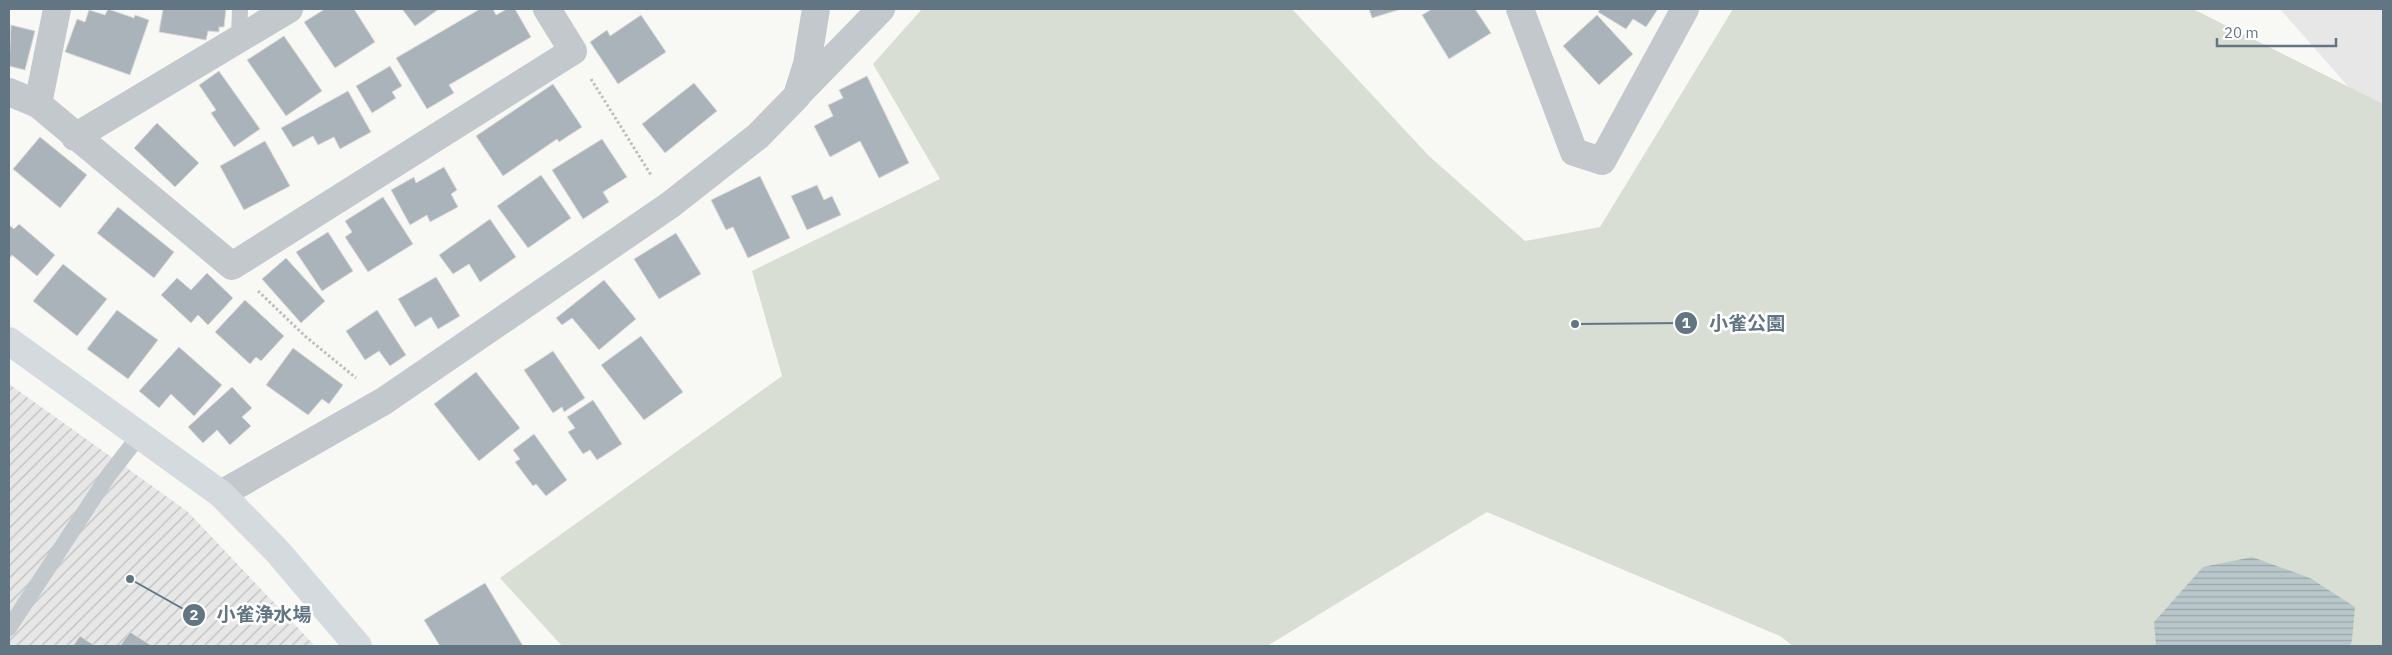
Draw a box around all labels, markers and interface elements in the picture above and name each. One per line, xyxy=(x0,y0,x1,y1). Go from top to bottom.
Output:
scale bar xyxy=(2217,15,2336,47)
text: 20 m xyxy=(2224,23,2259,42)
callout: 小雀公園 xyxy=(1674,306,1795,340)
text: 小雀公園 xyxy=(1709,311,1785,335)
text: 1 xyxy=(1681,313,1691,332)
callout: 小雀浄水場 xyxy=(181,598,321,632)
text: 小雀浄水場 xyxy=(216,602,312,626)
text: 2 xyxy=(189,605,199,624)

